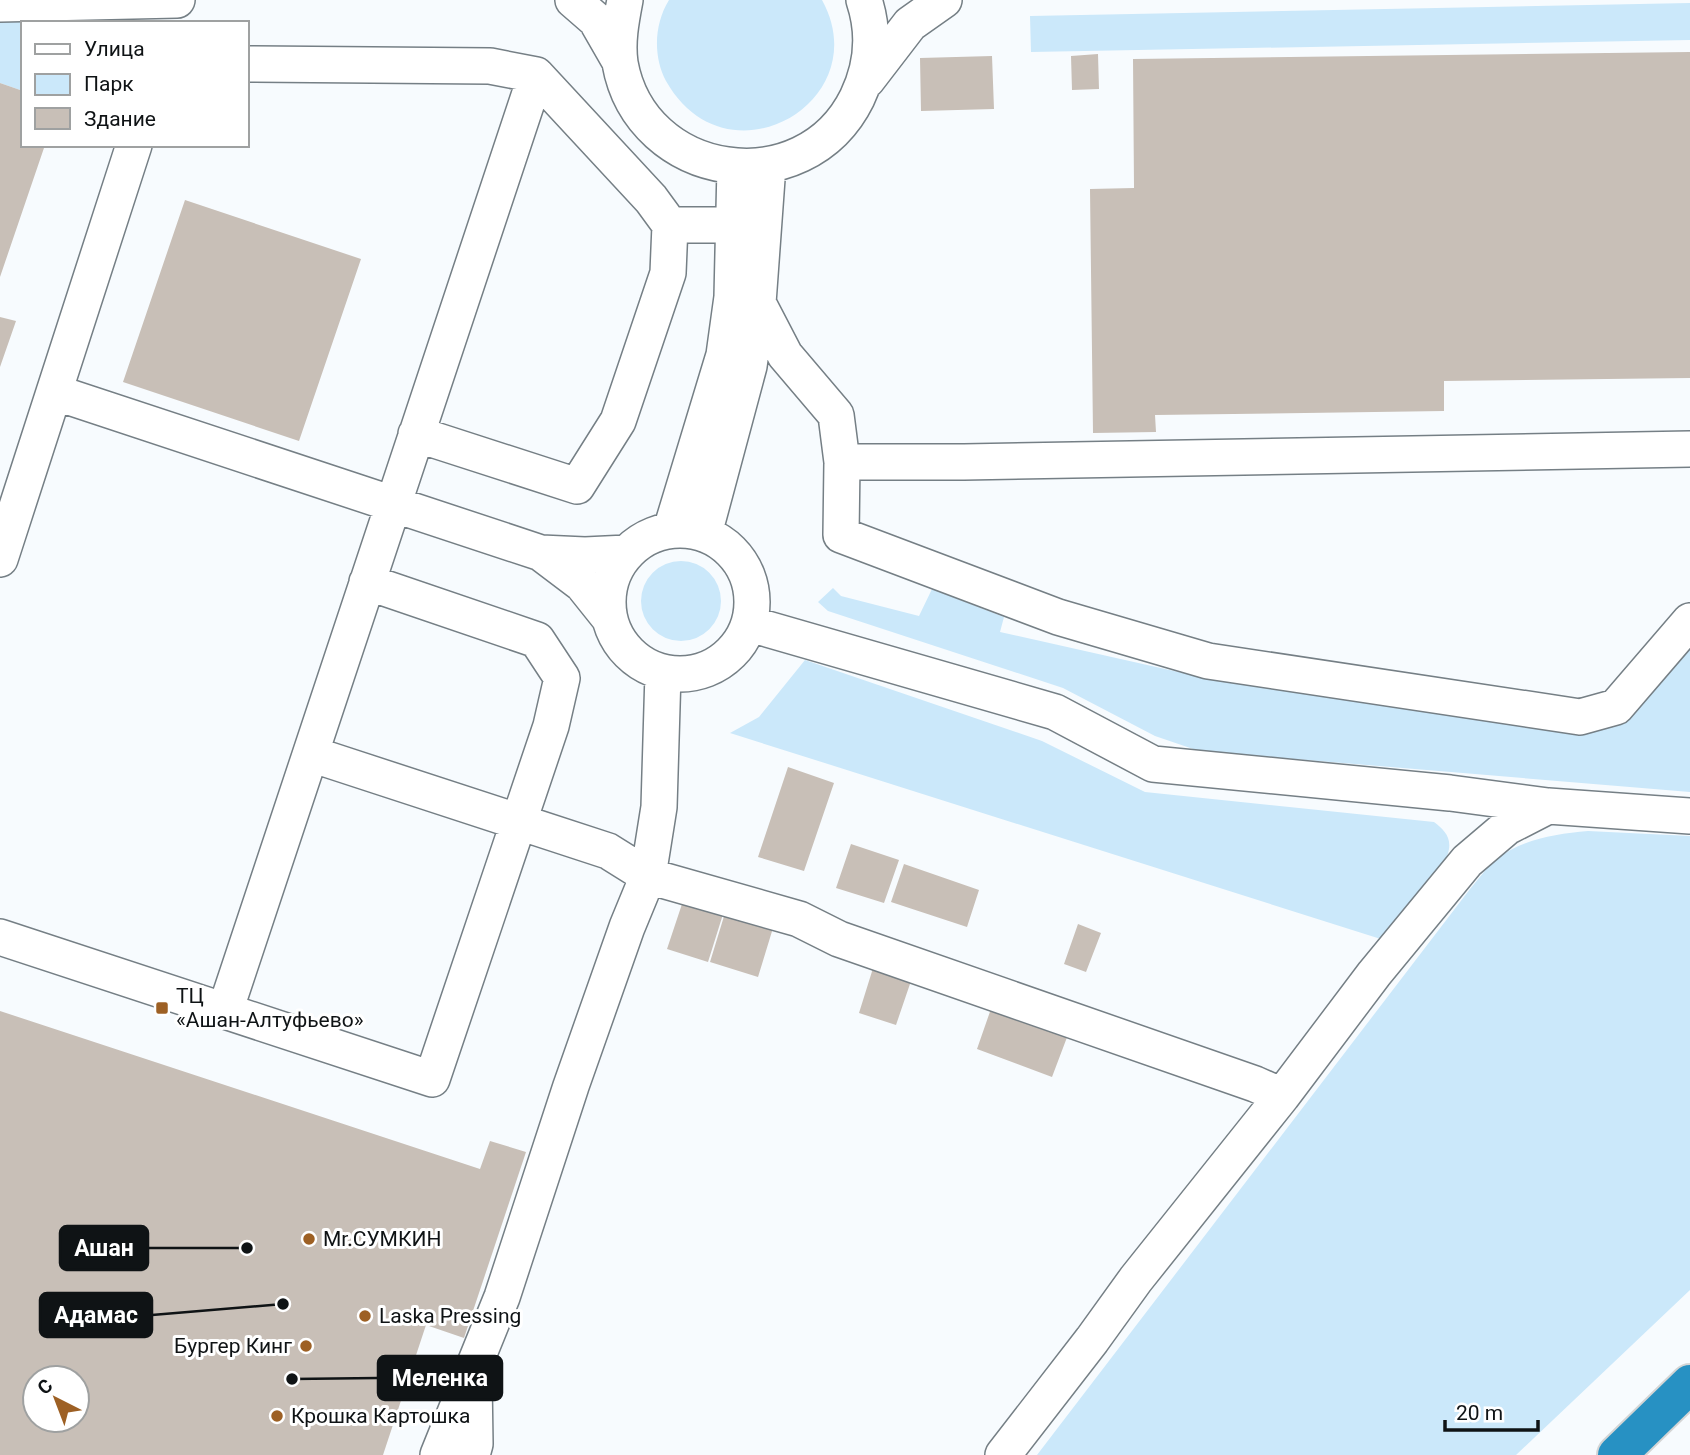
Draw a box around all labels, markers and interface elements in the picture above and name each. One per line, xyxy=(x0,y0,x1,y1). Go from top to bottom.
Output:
legend xyxy=(21,21,248,147)
text: Улица xyxy=(84,37,145,61)
text: Парк xyxy=(84,72,134,96)
text: Здание xyxy=(84,107,156,131)
place label: ТЦ «Ашан-Алтуфьево» xyxy=(176,984,364,1032)
marker: ТЦ «Ашан-Алтуфьево» xyxy=(154,1000,170,1016)
callout: Ашан xyxy=(60,1226,148,1270)
place label: Mr.СУМКИН xyxy=(323,1227,441,1251)
marker: Mr.СУМКИН xyxy=(301,1231,317,1247)
text: Ашан xyxy=(74,1235,134,1262)
callout: Адамас xyxy=(40,1293,152,1337)
text: Адамас xyxy=(54,1302,138,1329)
place label: Laska Pressing xyxy=(379,1304,521,1328)
marker: Laska Pressing xyxy=(357,1308,373,1324)
place label: Бургер Кинг xyxy=(174,1334,292,1358)
marker: Бургер Кинг xyxy=(298,1338,314,1354)
callout: Меленка xyxy=(378,1356,502,1400)
north arrow xyxy=(21,1364,91,1434)
text: Меленка xyxy=(392,1365,488,1392)
text: С xyxy=(33,1374,57,1399)
scale bar xyxy=(1445,1388,1538,1432)
text: 20 m xyxy=(1456,1401,1503,1425)
place label: Крошка Картошка xyxy=(291,1404,470,1428)
marker: Крошка Картошка xyxy=(269,1408,285,1424)

